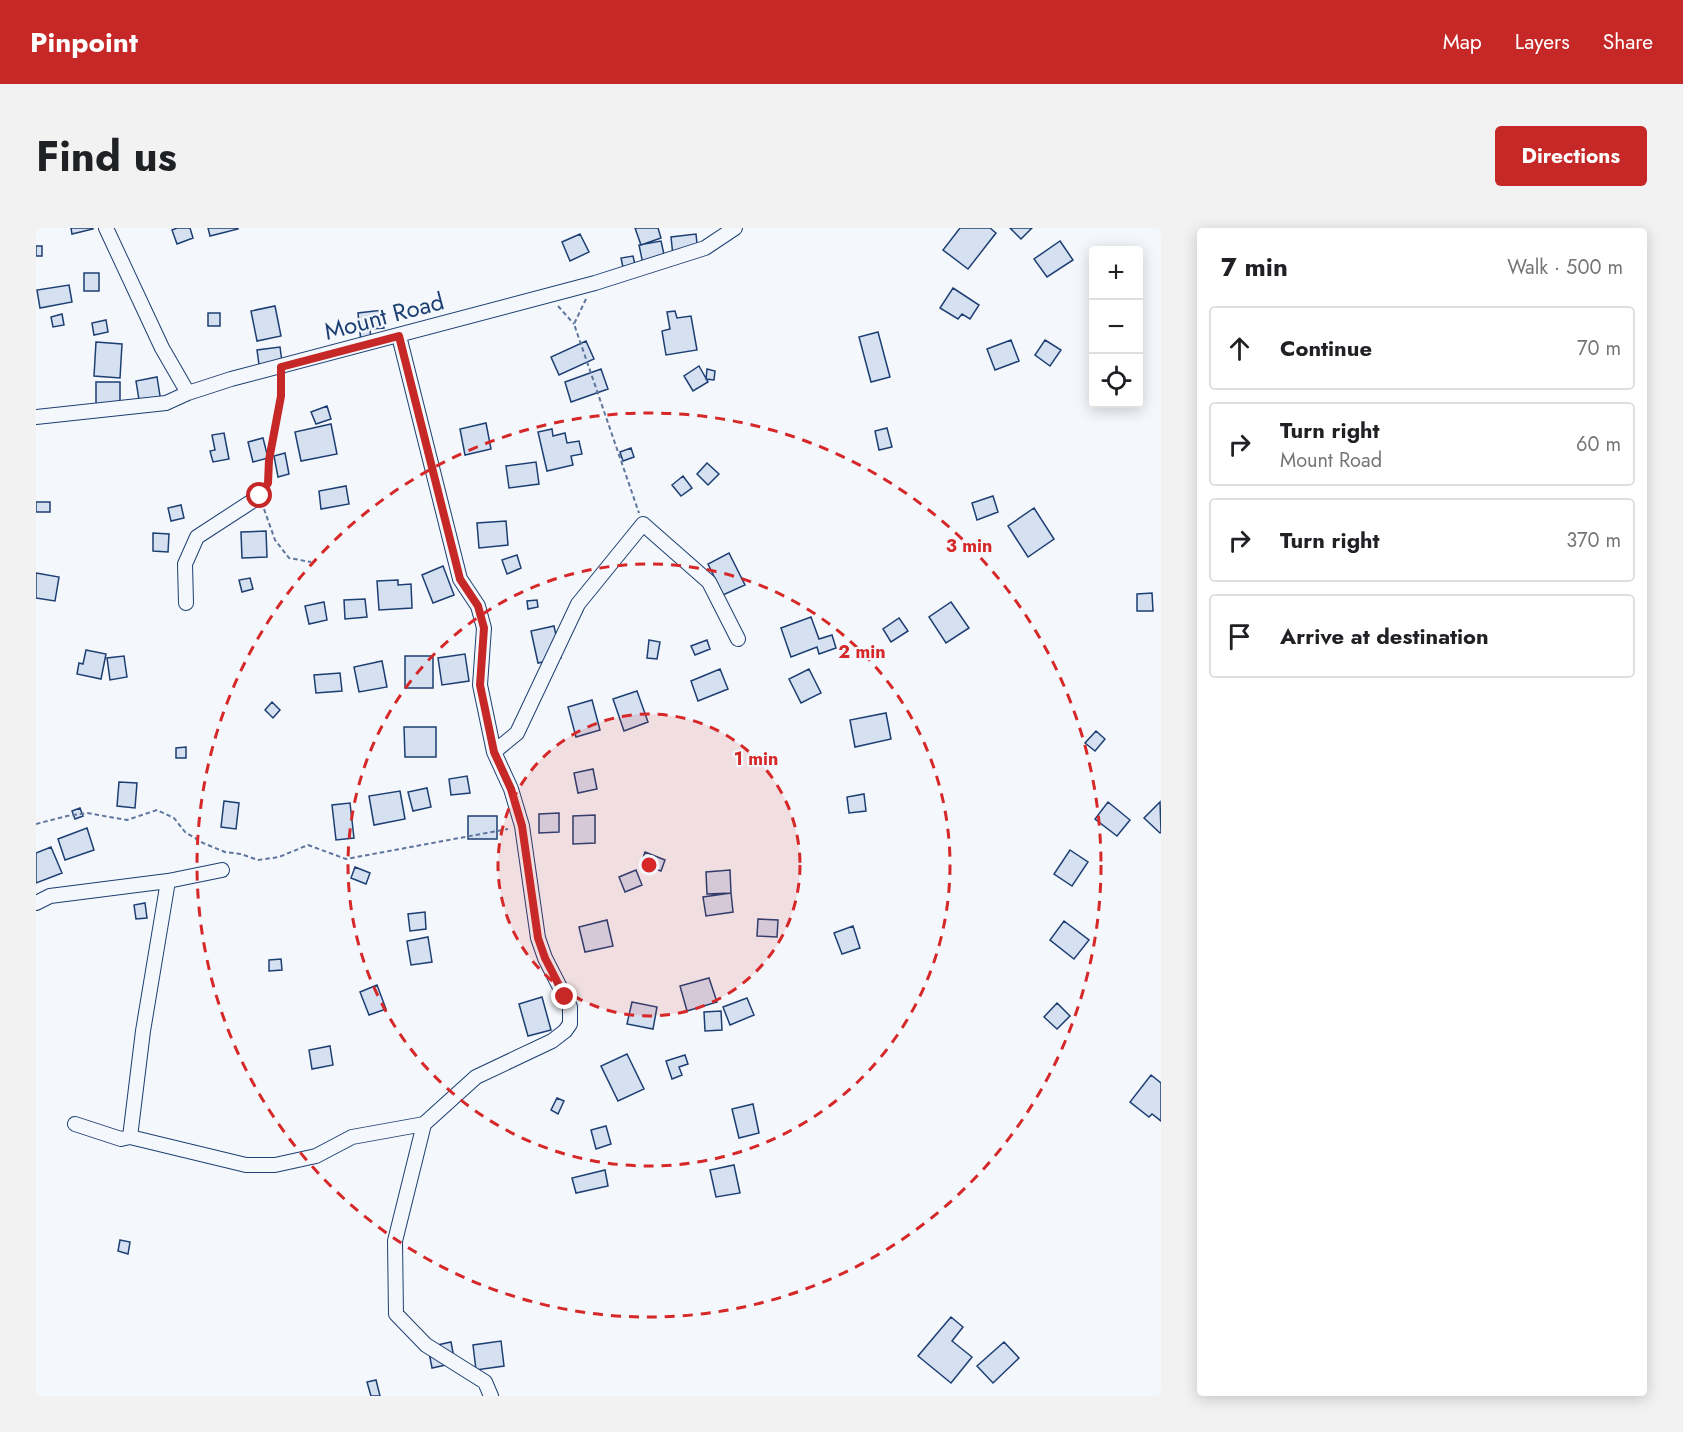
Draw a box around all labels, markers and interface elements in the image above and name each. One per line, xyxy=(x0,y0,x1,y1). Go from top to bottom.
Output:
text: Pinpoint xyxy=(30,22,138,63)
text: Map xyxy=(1443,27,1482,57)
text: Layers xyxy=(1515,27,1570,57)
text: Share xyxy=(1603,27,1653,57)
text: Find us xyxy=(36,126,177,187)
button: Directions xyxy=(1495,126,1647,186)
map controls xyxy=(1089,246,1143,408)
button: + xyxy=(1089,246,1143,300)
text: 7 min xyxy=(1221,248,1288,286)
text: Walk · 500 m xyxy=(1507,253,1623,282)
street label: Mount Road xyxy=(320,283,448,349)
button: − xyxy=(1089,300,1143,354)
icon: ahead xyxy=(1223,332,1256,365)
text: Continue xyxy=(1280,332,1372,364)
text: 70 m xyxy=(1577,334,1621,363)
button: locate xyxy=(1089,354,1143,408)
text: Turn right xyxy=(1280,414,1380,446)
icon: right xyxy=(1223,428,1256,461)
text: 60 m xyxy=(1576,430,1621,459)
text: Mount Road xyxy=(1280,446,1382,475)
route start xyxy=(246,482,272,508)
icon: right xyxy=(1223,524,1256,557)
text: Turn right xyxy=(1280,524,1380,556)
text: 370 m xyxy=(1566,526,1621,555)
text: 3 min xyxy=(946,533,992,559)
icon: arrive xyxy=(1223,620,1256,653)
text: Arrive at destination xyxy=(1280,620,1489,652)
text: 2 min xyxy=(838,639,886,665)
text: 1 min xyxy=(734,746,778,772)
centre of rings xyxy=(639,855,659,875)
route end xyxy=(551,983,577,1009)

